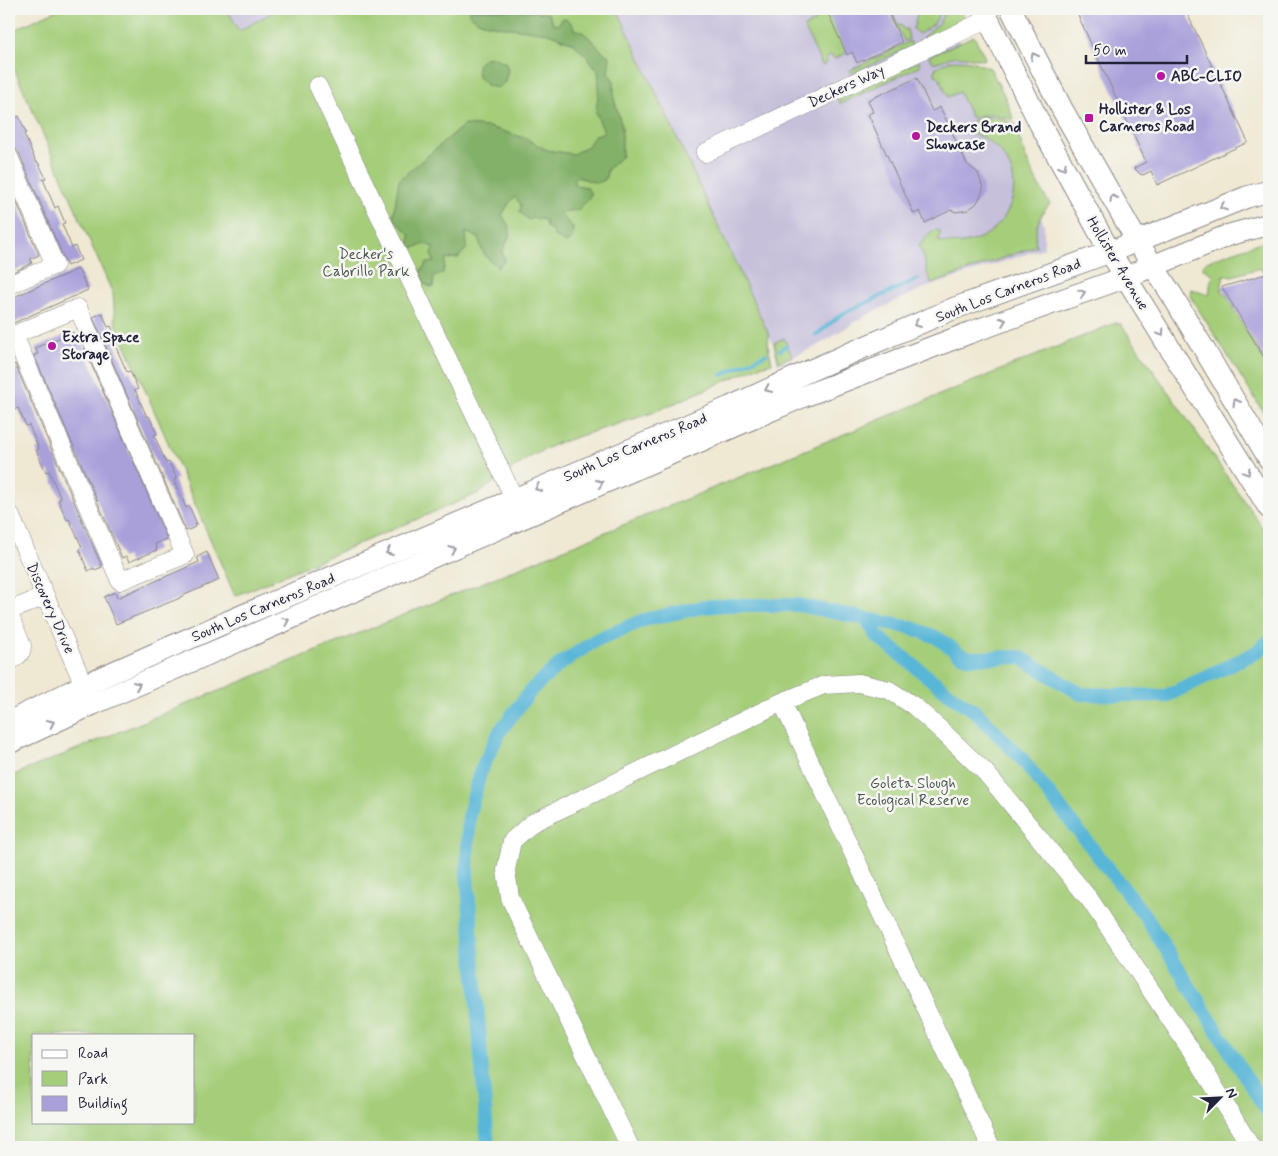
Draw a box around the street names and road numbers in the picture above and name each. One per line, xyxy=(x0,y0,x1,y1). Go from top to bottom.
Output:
street label: Deckers Way xyxy=(805,61,888,113)
street label: Hollister Avenue xyxy=(1081,213,1153,314)
street label: South Los Carneros Road xyxy=(933,254,1084,328)
street label: South Los Carneros Road xyxy=(561,409,710,487)
street label: Discovery Drive xyxy=(21,560,79,657)
street label: South Los Carneros Road xyxy=(189,569,338,647)

